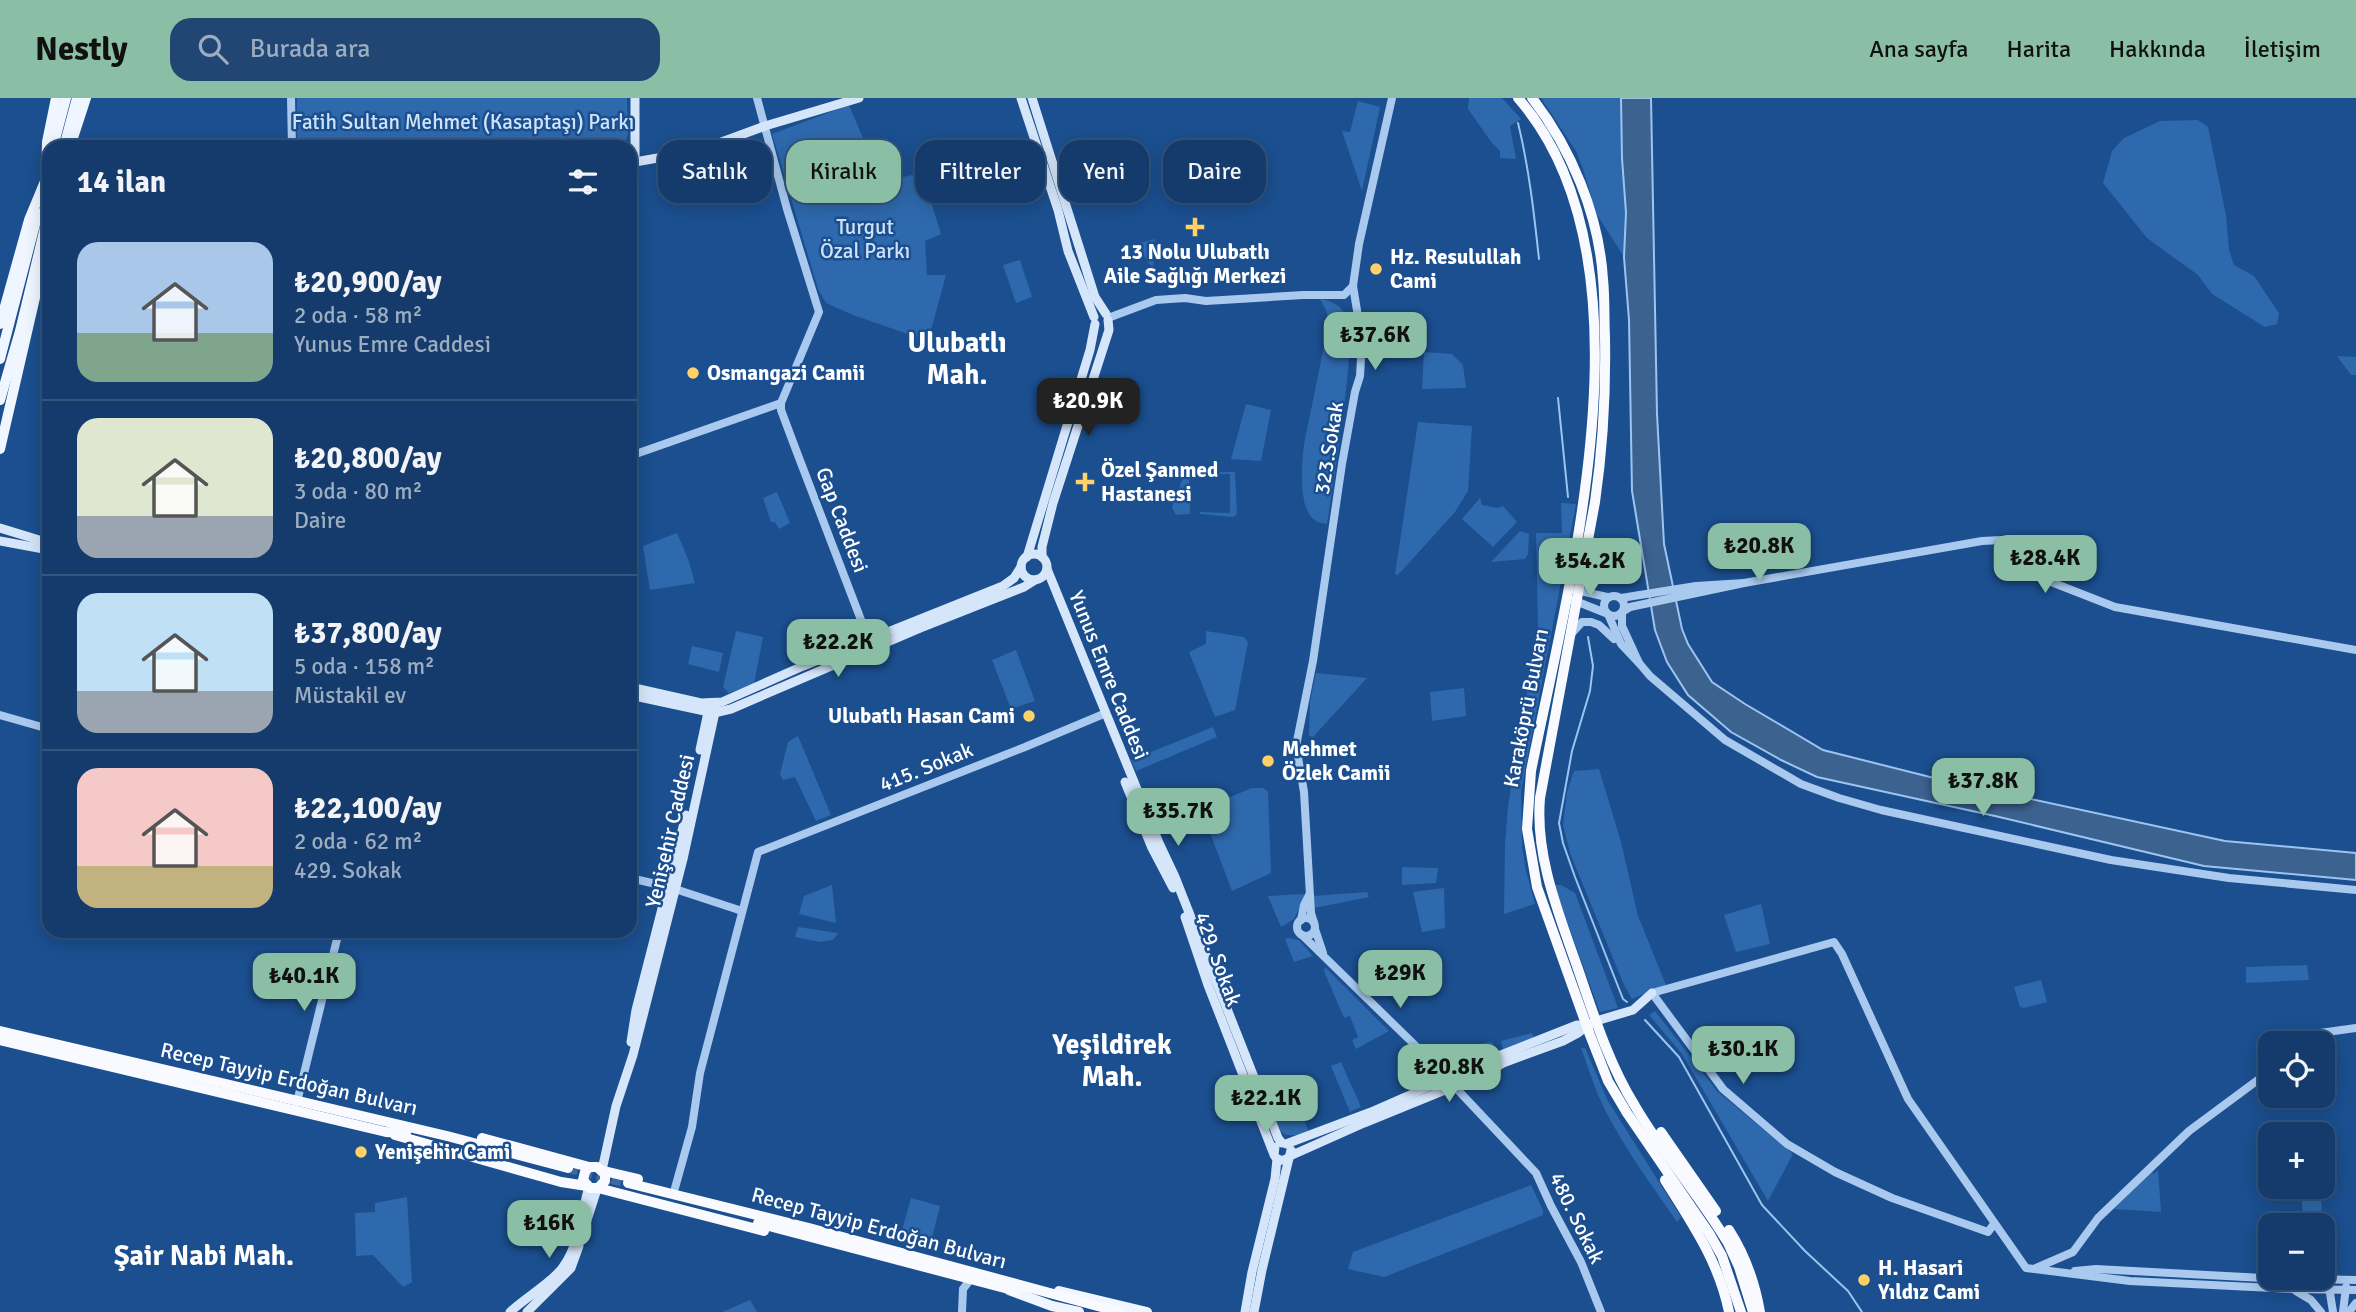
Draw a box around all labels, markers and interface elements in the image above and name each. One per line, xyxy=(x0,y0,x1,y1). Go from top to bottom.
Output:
search box xyxy=(170,18,660,81)
text: Nestly xyxy=(35,29,128,70)
icon: search xyxy=(194,30,232,68)
text: Burada ara xyxy=(250,33,371,65)
text: Ana sayfa xyxy=(1869,34,1969,64)
text: Harita xyxy=(2007,34,2071,64)
text: Hakkında xyxy=(2109,34,2206,64)
text: İletişim xyxy=(2244,34,2321,64)
park label: Fatih Sultan Mehmet (Kasaptaşı) Parkı xyxy=(292,109,634,135)
chip: Satılık xyxy=(658,140,772,203)
chip: Kiralık xyxy=(786,140,901,203)
chip: Filtreler xyxy=(915,140,1045,203)
chip: Yeni xyxy=(1059,140,1149,203)
chip: Daire xyxy=(1163,140,1266,203)
icon: filters xyxy=(564,163,602,201)
text: 14 ilan xyxy=(77,164,166,201)
park label: Turgut Özal Parkı xyxy=(820,214,910,264)
marker: 13 Nolu Ulubatlı Aile Sağlığı Merkezi xyxy=(1185,217,1205,237)
place label: 13 Nolu Ulubatlı Aile Sağlığı Merkezi xyxy=(1104,239,1286,289)
place label: Hz. Resulullah Cami xyxy=(1390,244,1521,294)
marker: Hz. Resulullah Cami xyxy=(1368,261,1384,277)
text: ₺20,900/ay xyxy=(294,264,442,301)
icon: home xyxy=(133,270,217,354)
text: 2 oda · 58 m² xyxy=(294,301,422,330)
pin: ₺37.6K xyxy=(1318,313,1432,372)
text: ₺37.6K xyxy=(1340,320,1410,349)
district label: Ulubatlı Mah. xyxy=(908,326,1007,392)
text: Yunus Emre Caddesi xyxy=(294,330,491,359)
place label: Osmangazi Camii xyxy=(707,360,865,386)
marker: Osmangazi Camii xyxy=(685,365,701,381)
pin: ₺20.9K xyxy=(1031,378,1145,438)
text: ₺20.9K xyxy=(1053,386,1123,415)
street label: 323.Sokak xyxy=(1309,399,1349,496)
text: ₺20,800/ay xyxy=(294,440,442,477)
icon: home xyxy=(133,446,217,530)
place label: Özel Şanmed Hastanesi xyxy=(1101,457,1218,507)
street label: Gap Caddesi xyxy=(810,464,874,576)
marker: Özel Şanmed Hastanesi xyxy=(1075,472,1095,492)
text: 3 oda · 80 m² xyxy=(294,477,422,506)
text: Daire xyxy=(294,506,346,535)
pin: ₺20.8K xyxy=(1702,524,1816,583)
text: ₺20.8K xyxy=(1724,531,1794,560)
pin: ₺28.4K xyxy=(1988,536,2102,595)
pin: ₺54.2K xyxy=(1533,538,1647,598)
text: ₺28.4K xyxy=(2010,543,2080,572)
text: ₺54.2K xyxy=(1555,546,1625,575)
street label: Yunus Emre Caddesi xyxy=(1063,587,1155,763)
text: ₺37,800/ay xyxy=(294,615,442,652)
pin: ₺22.2K xyxy=(781,620,895,679)
icon: home xyxy=(133,621,217,705)
street label: Karaköprü Bulvarı xyxy=(1498,626,1554,790)
text: ₺22.2K xyxy=(803,627,873,656)
text: 5 oda · 158 m² xyxy=(294,652,435,681)
text: Müstakil ev xyxy=(294,681,406,710)
place label: Ulubatlı Hasan Cami xyxy=(828,703,1015,729)
marker: Ulubatlı Hasan Cami xyxy=(1021,708,1037,724)
street label: 415. Sokak xyxy=(875,736,977,797)
place label: Mehmet Özlek Camii xyxy=(1282,736,1391,786)
street label: Yenişehir Caddesi xyxy=(640,752,700,910)
marker: Mehmet Özlek Camii xyxy=(1260,753,1276,769)
pin: ₺37.8K xyxy=(1926,758,2040,818)
text: ₺37.8K xyxy=(1948,766,2018,795)
pin: ₺35.7K xyxy=(1121,788,1235,848)
text: ₺22,100/ay xyxy=(294,790,442,827)
icon: home xyxy=(133,796,217,880)
text: ₺35.7K xyxy=(1143,796,1213,825)
text: 2 oda · 62 m² xyxy=(294,827,422,856)
text: 429. Sokak xyxy=(294,856,402,885)
street label: 429. Sokak xyxy=(1189,908,1247,1010)
pin: ₺29K xyxy=(1359,950,1441,1010)
pin: ₺40.1K xyxy=(247,954,361,1013)
text: ₺29K xyxy=(1374,958,1426,987)
text: ₺40.1K xyxy=(269,961,339,990)
pin: ₺30.1K xyxy=(1686,1026,1800,1086)
district label: Yeşildirek Mah. xyxy=(1051,1028,1172,1094)
map controls xyxy=(2258,1031,2335,1290)
button: locate xyxy=(2258,1031,2335,1108)
text: ₺30.1K xyxy=(1708,1034,1778,1063)
street label: Recep Tayyip Erdoğan Bulvarı xyxy=(158,1037,420,1121)
pin: ₺20.8K xyxy=(1392,1044,1506,1104)
text: ₺20.8K xyxy=(1414,1052,1484,1081)
pin: ₺22.1K xyxy=(1209,1076,1323,1135)
text: ₺22.1K xyxy=(1231,1083,1301,1112)
button: + xyxy=(2258,1122,2335,1199)
place label: Yenişehir Cami xyxy=(374,1139,510,1165)
marker: Yenişehir Cami xyxy=(353,1144,369,1160)
street label: 480. Sokak xyxy=(1544,1168,1610,1268)
street label: Recep Tayyip Erdoğan Bulvarı xyxy=(749,1181,1009,1275)
pin: ₺16K xyxy=(508,1200,590,1260)
text: ₺16K xyxy=(523,1208,575,1237)
button: − xyxy=(2258,1213,2335,1290)
district label: Şair Nabi Mah. xyxy=(114,1239,294,1273)
place label: H. Hasari Yıldız Cami xyxy=(1877,1255,1980,1305)
marker: H. Hasari Yıldız Cami xyxy=(1856,1272,1872,1288)

